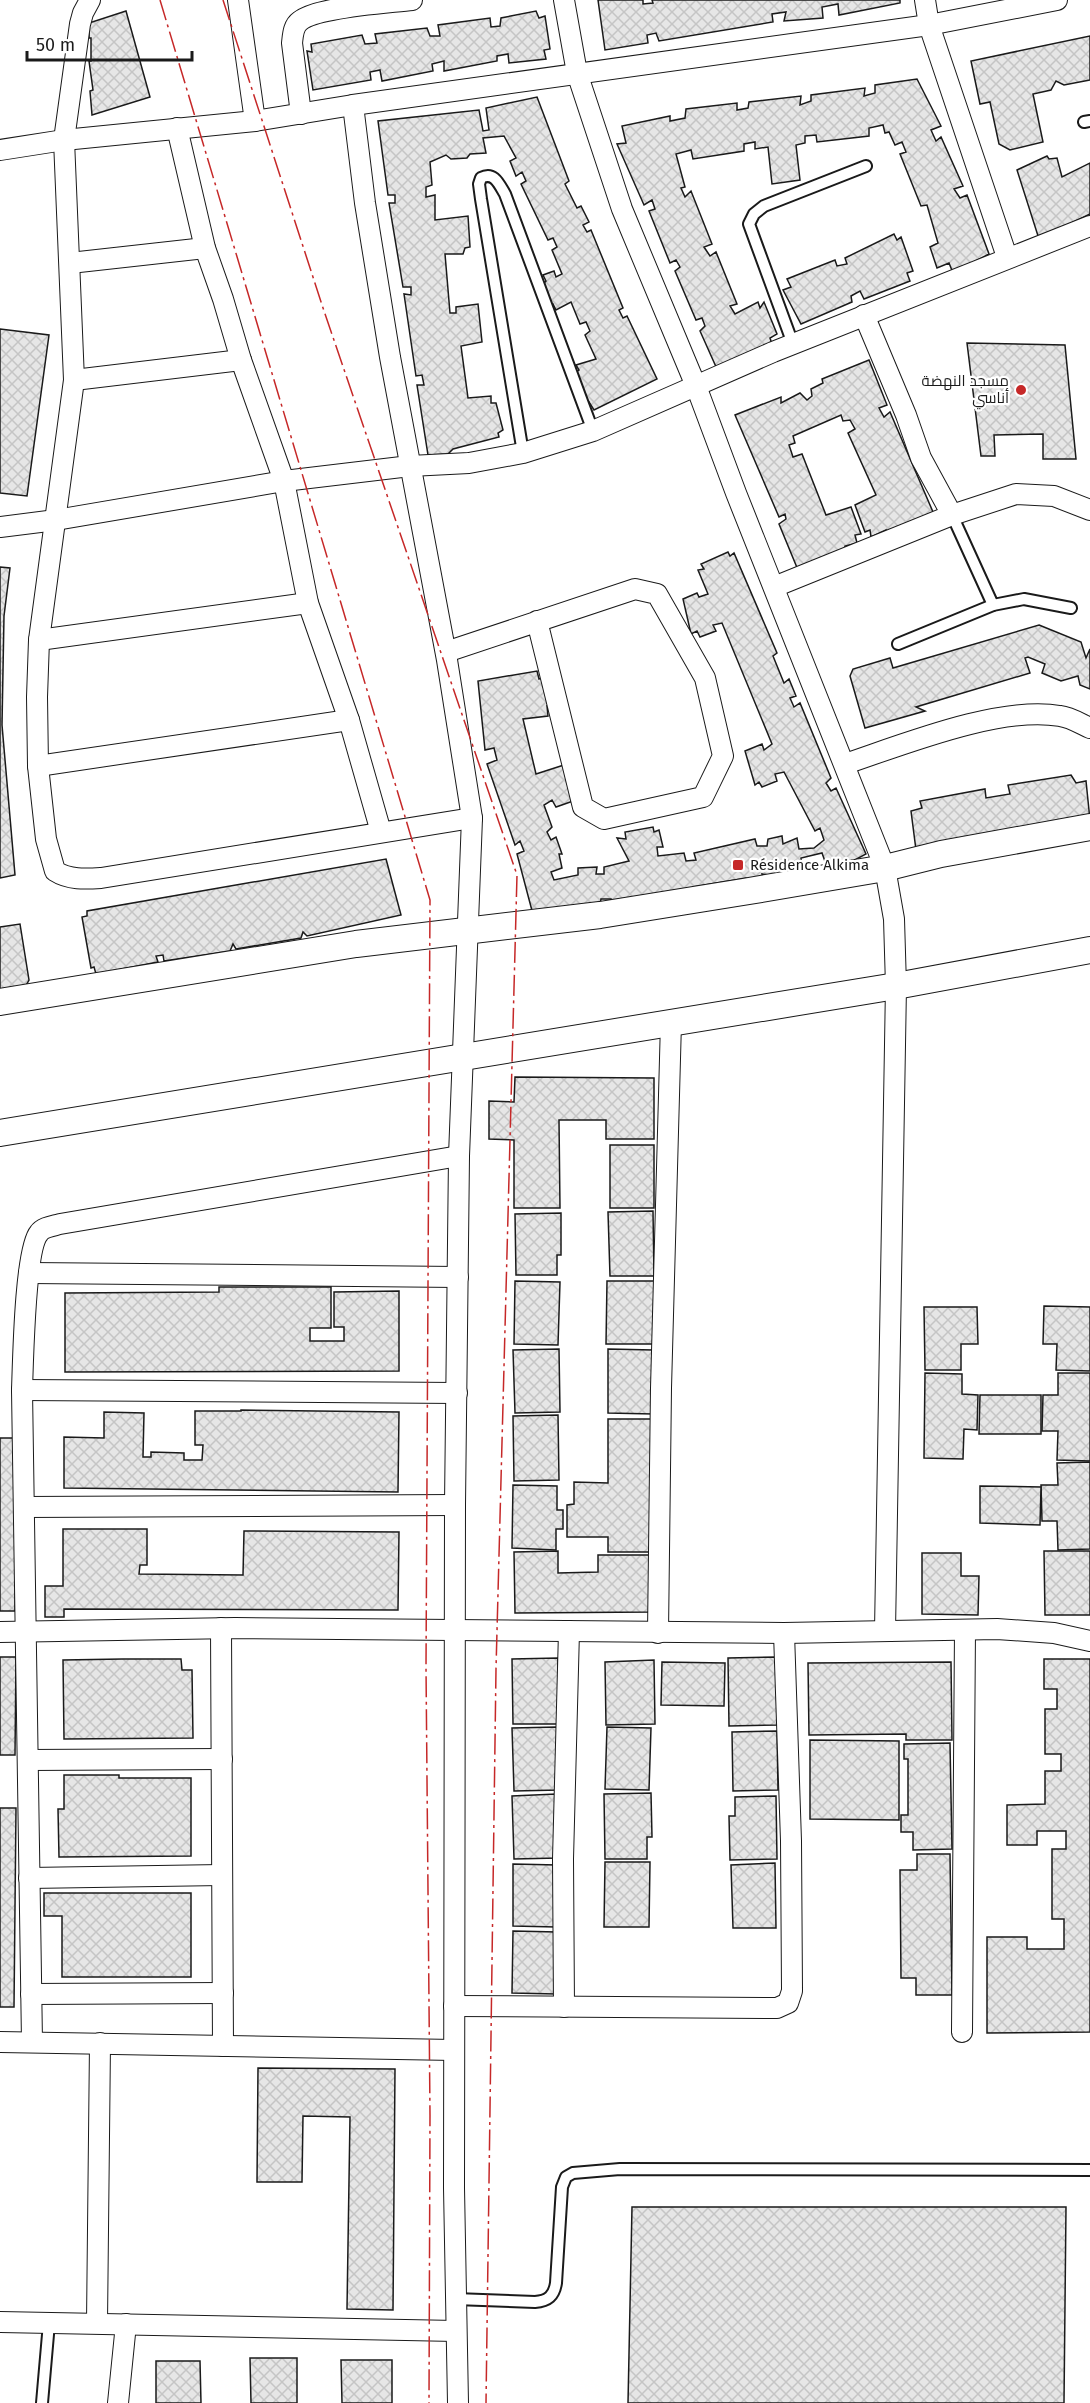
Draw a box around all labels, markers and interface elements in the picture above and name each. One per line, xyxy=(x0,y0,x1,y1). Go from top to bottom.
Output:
scale bar xyxy=(27,24,192,62)
text: 50 m xyxy=(36,34,75,56)
place label: مسجد النهضة أناسي xyxy=(921,372,1009,410)
marker: مسجد النهضة أناسي xyxy=(1014,383,1028,397)
place label: Résidence Alkima xyxy=(750,856,869,874)
marker: Résidence Alkima xyxy=(731,858,745,872)

